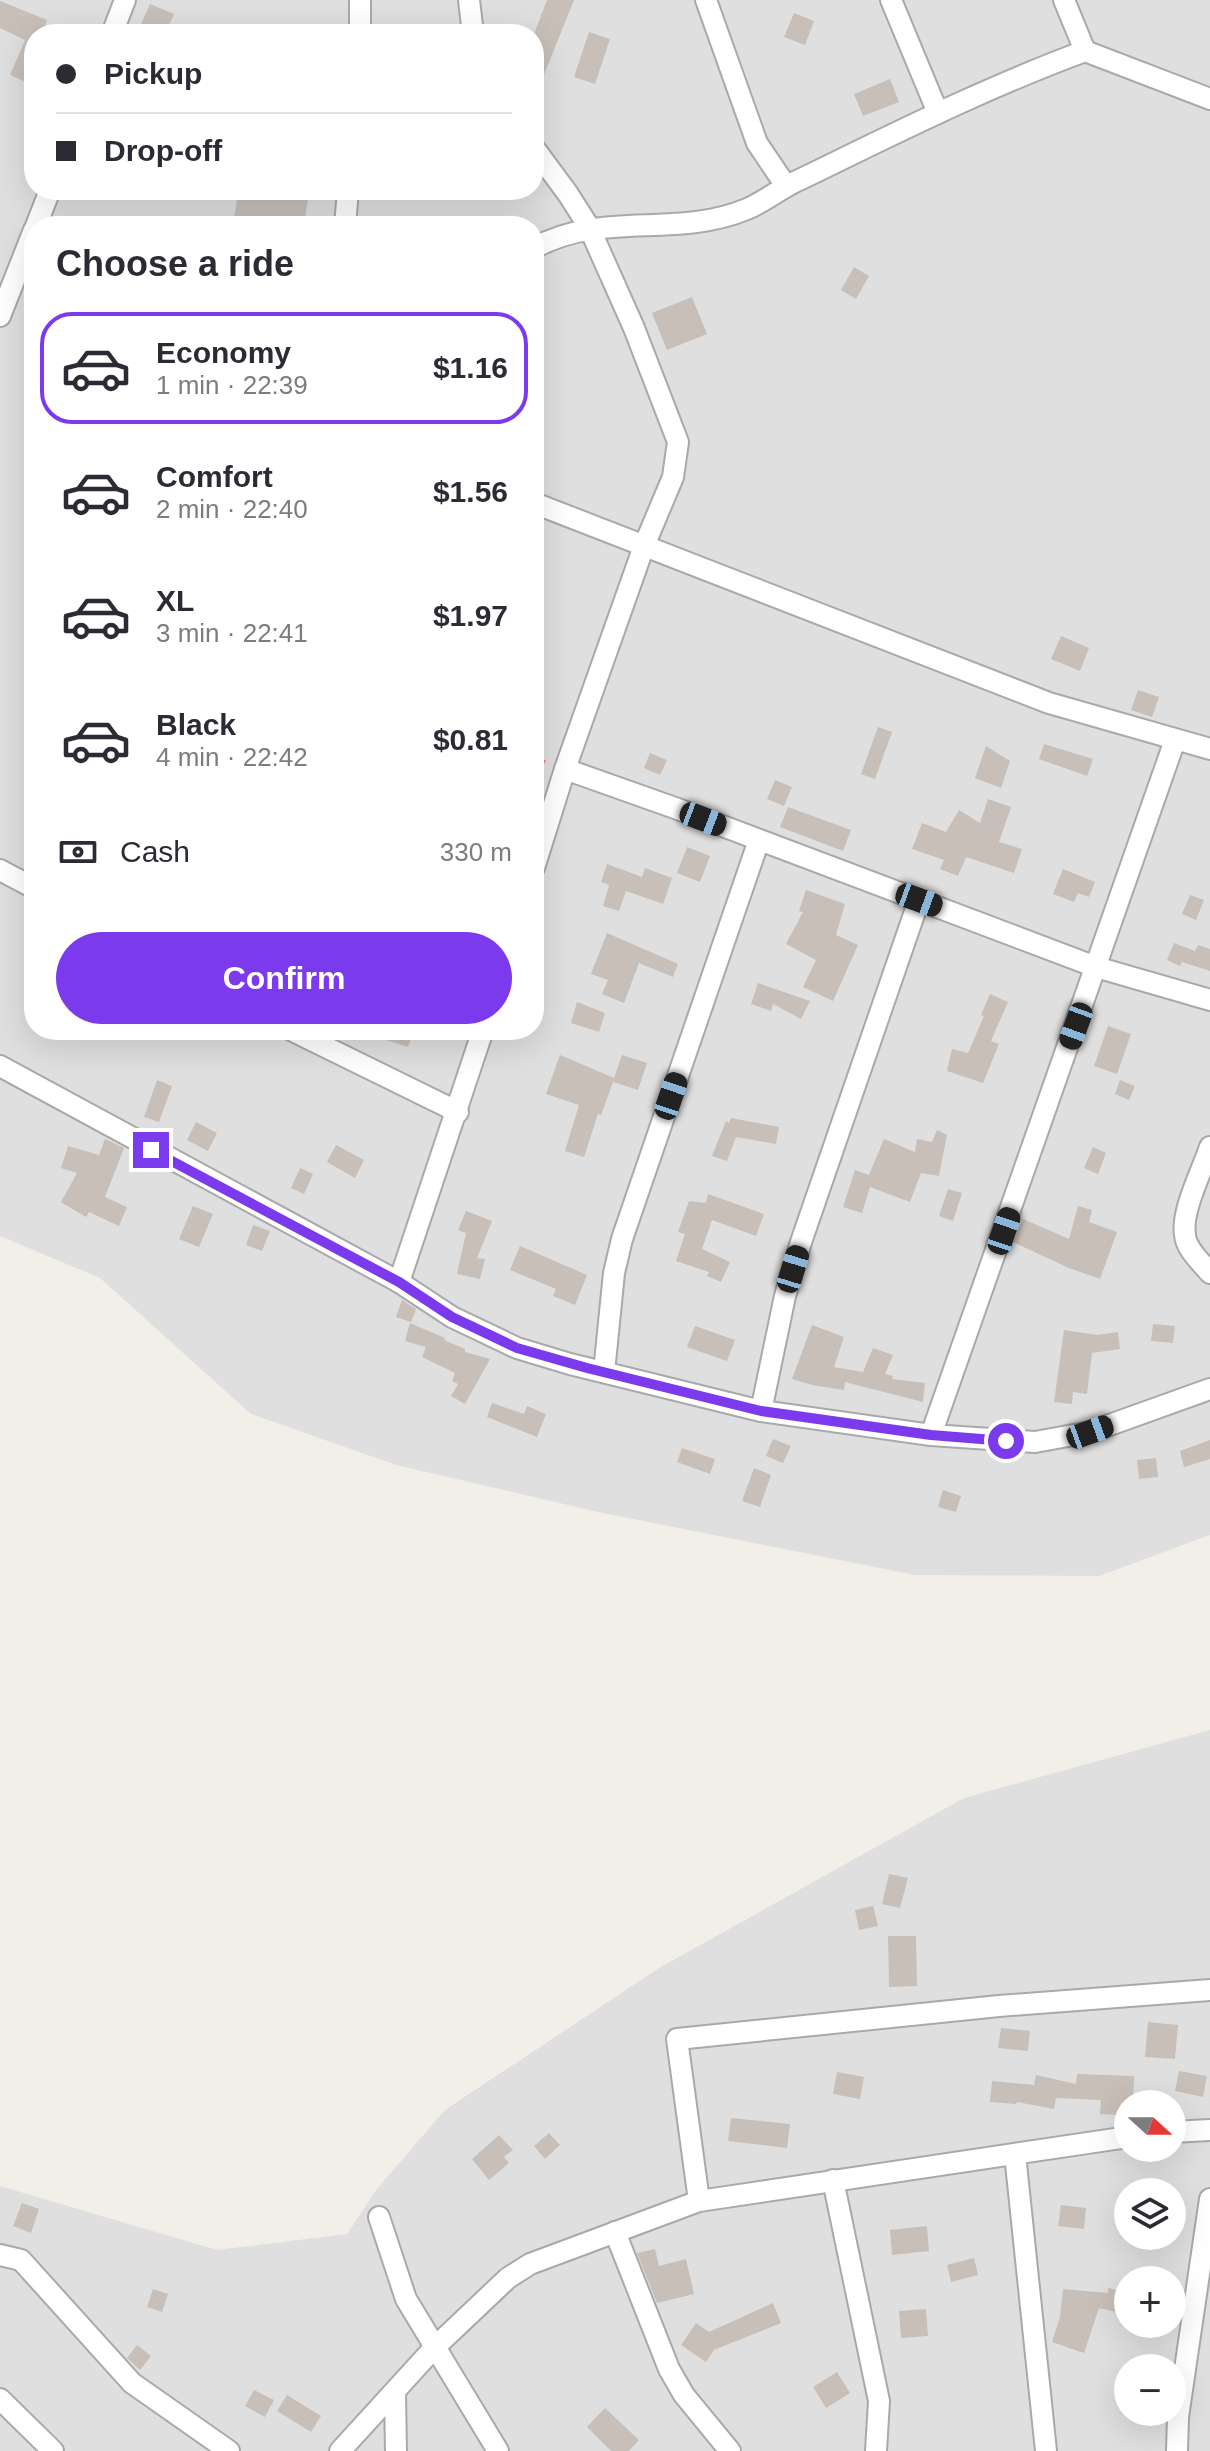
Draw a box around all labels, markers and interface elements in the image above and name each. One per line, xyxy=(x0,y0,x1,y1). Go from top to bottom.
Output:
text: Pickup xyxy=(104,57,202,90)
text: Drop-off xyxy=(104,134,222,167)
text: Choose a ride xyxy=(56,243,294,284)
icon: car xyxy=(60,332,132,404)
text: Economy xyxy=(156,336,291,369)
text: $1.16 xyxy=(433,351,508,384)
text: 1 min · 22:39 xyxy=(156,370,308,400)
icon: car xyxy=(60,456,132,528)
text: Comfort xyxy=(156,460,273,493)
text: $1.56 xyxy=(433,475,508,508)
text: 2 min · 22:40 xyxy=(156,494,308,524)
icon: car xyxy=(60,580,132,652)
text: XL xyxy=(156,584,194,617)
text: $1.97 xyxy=(433,599,508,632)
text: 3 min · 22:41 xyxy=(156,618,308,648)
icon: car xyxy=(60,704,132,776)
text: Black xyxy=(156,708,236,741)
text: $0.81 xyxy=(433,723,508,756)
text: 4 min · 22:42 xyxy=(156,742,308,772)
car xyxy=(676,799,730,839)
icon: cash xyxy=(56,830,100,874)
text: Cash xyxy=(120,835,190,868)
text: 330 m xyxy=(440,837,512,867)
car xyxy=(892,881,946,919)
button: Confirm xyxy=(56,932,512,1024)
car xyxy=(1057,999,1095,1053)
car xyxy=(652,1069,690,1123)
route end xyxy=(133,1132,169,1168)
car xyxy=(985,1204,1023,1258)
car xyxy=(775,1243,811,1295)
car xyxy=(1063,1413,1117,1451)
route start xyxy=(988,1423,1024,1459)
north arrow xyxy=(1114,2090,1186,2162)
map controls xyxy=(1114,2090,1186,2426)
button: layers xyxy=(1114,2178,1186,2250)
button: + xyxy=(1114,2266,1186,2338)
button: − xyxy=(1114,2354,1186,2426)

